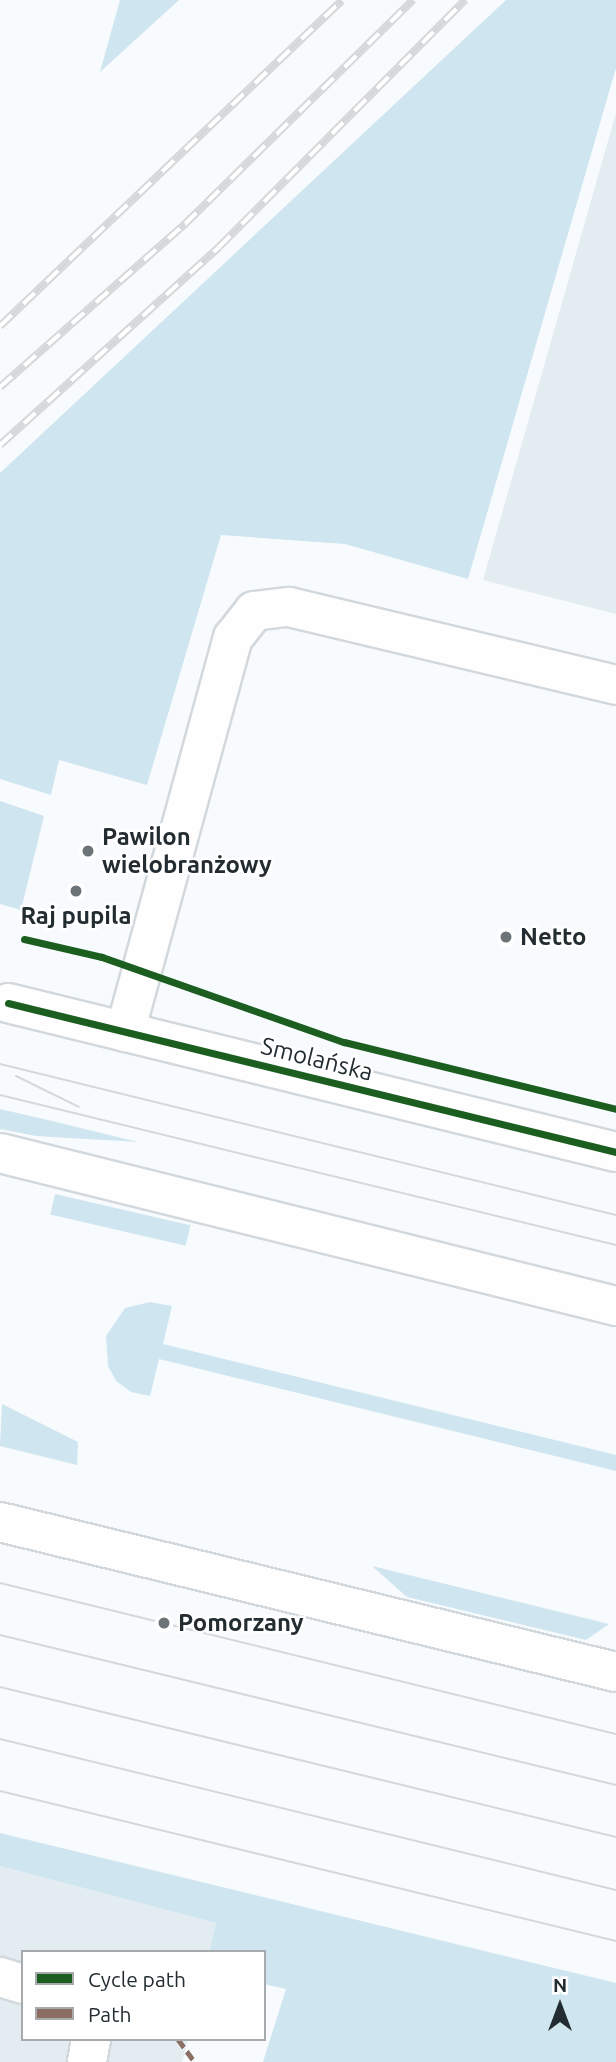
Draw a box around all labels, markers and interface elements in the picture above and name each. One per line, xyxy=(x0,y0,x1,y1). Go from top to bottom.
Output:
place label: Pawilon wielobranżowy xyxy=(102,823,272,879)
marker: Pawilon wielobranżowy xyxy=(80,843,96,859)
marker: Raj pupila xyxy=(68,883,84,899)
place label: Raj pupila xyxy=(20,902,132,930)
place label: Netto xyxy=(520,923,586,951)
marker: Netto xyxy=(498,929,514,945)
street label: Smolańska xyxy=(258,1031,376,1087)
place label: Pomorzany xyxy=(178,1609,303,1637)
marker: Pomorzany xyxy=(156,1615,172,1631)
legend xyxy=(21,1950,266,2041)
text: Cycle path xyxy=(88,1967,186,1991)
north arrow xyxy=(525,1971,595,2041)
text: N xyxy=(553,1974,567,1996)
text: Path xyxy=(88,2002,131,2026)

